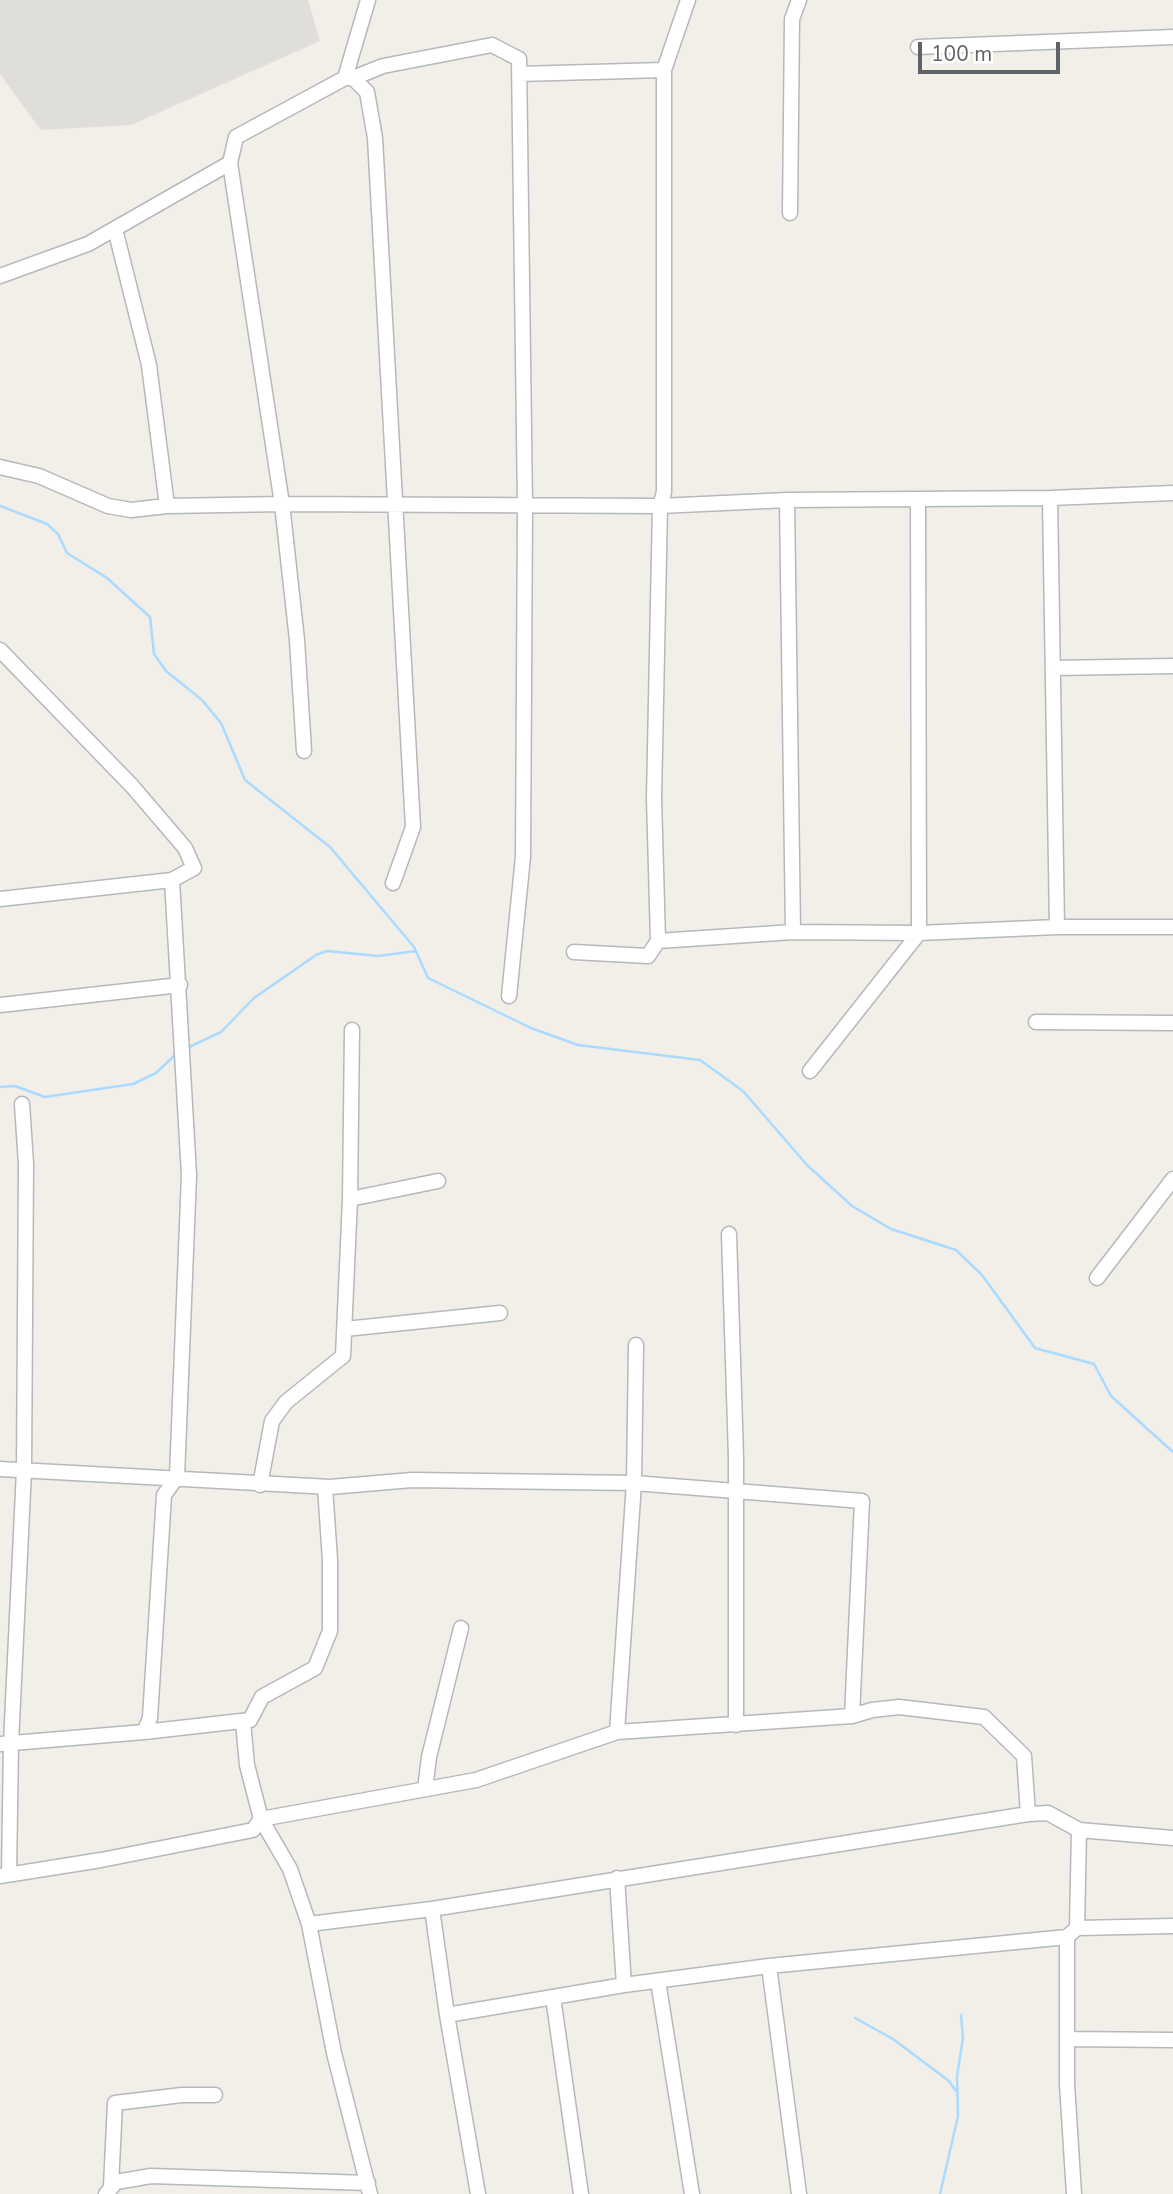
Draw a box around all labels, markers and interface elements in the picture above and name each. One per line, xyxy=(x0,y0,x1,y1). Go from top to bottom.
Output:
scale bar xyxy=(921,28,1063,72)
text: 100 m xyxy=(931,40,992,68)

